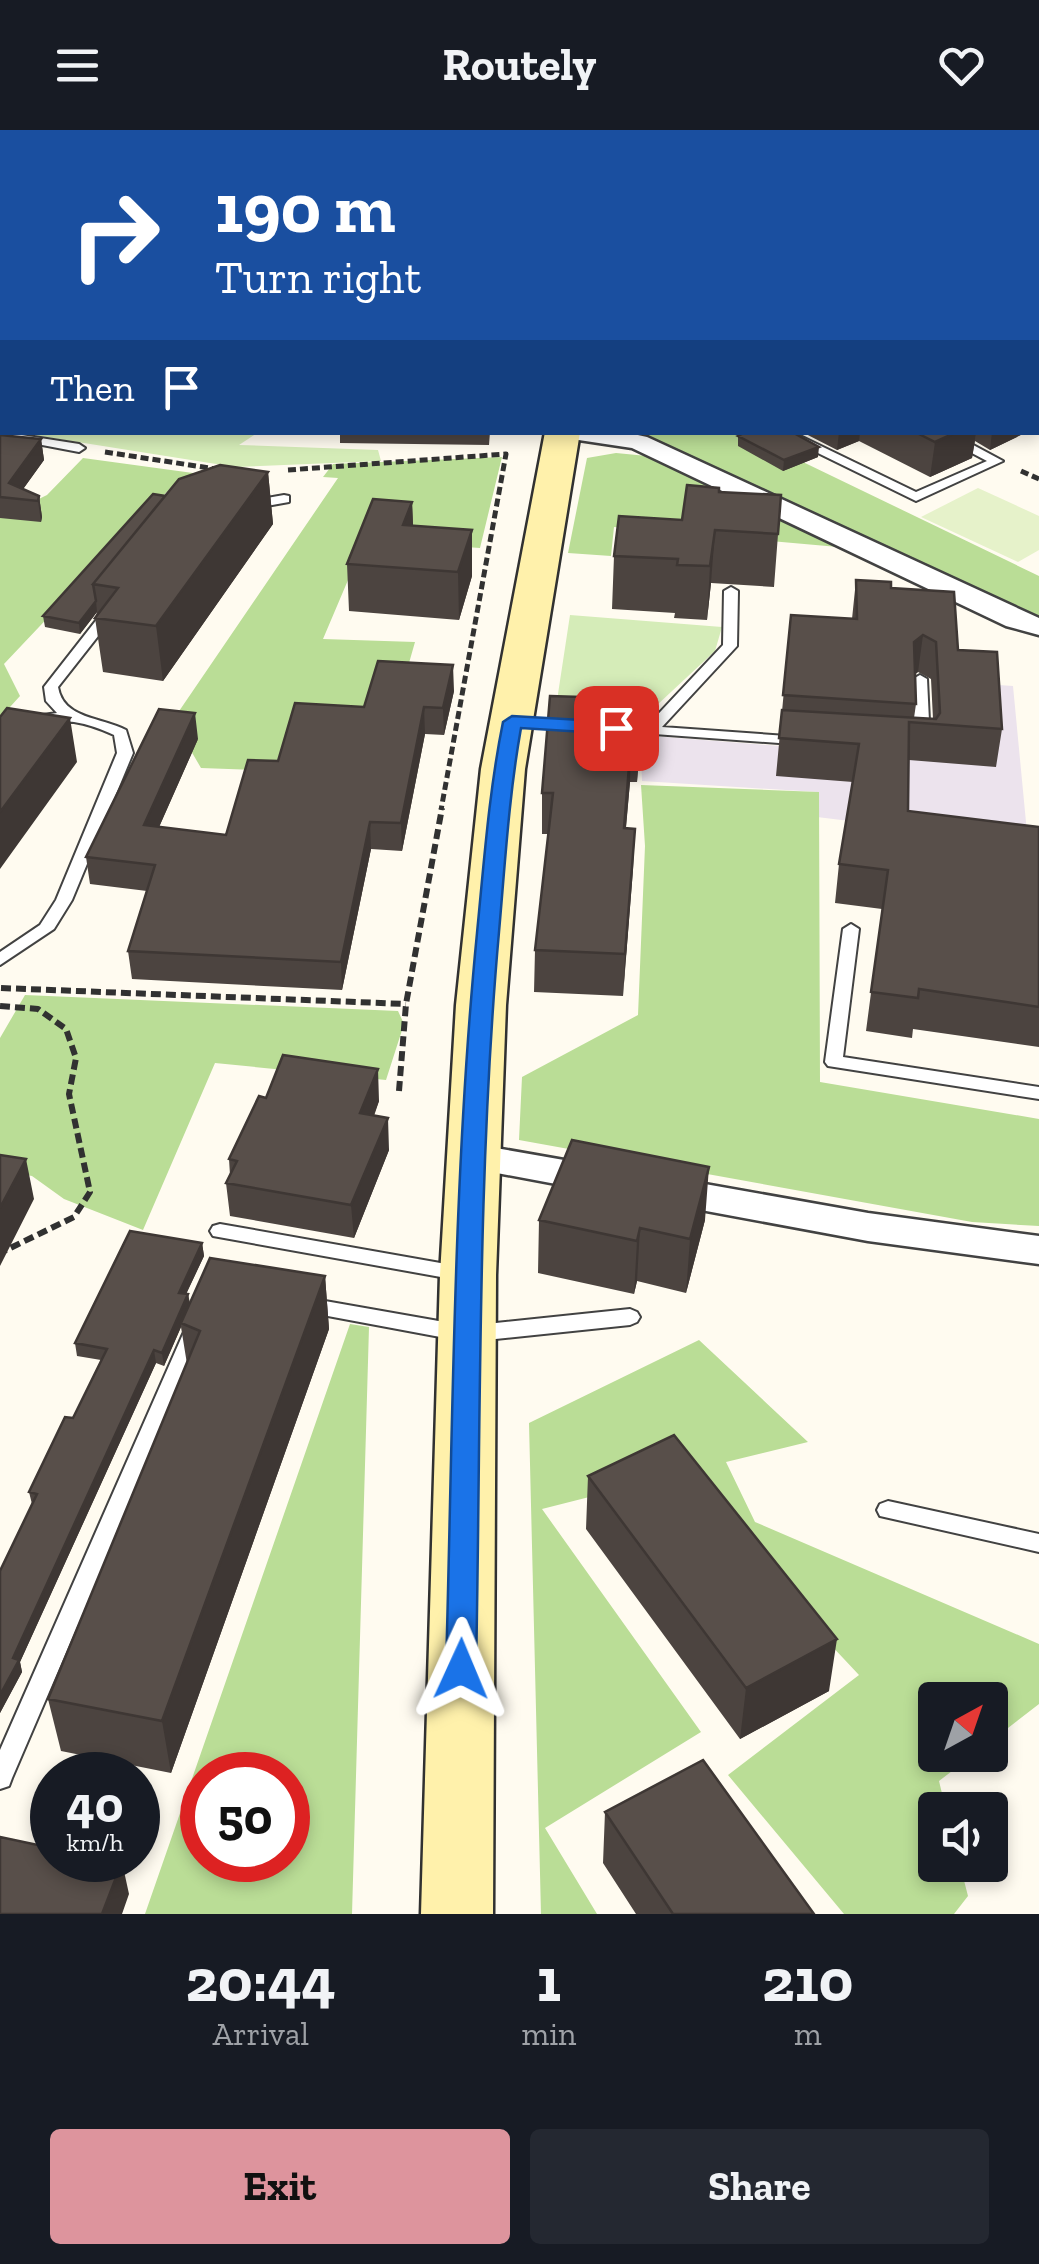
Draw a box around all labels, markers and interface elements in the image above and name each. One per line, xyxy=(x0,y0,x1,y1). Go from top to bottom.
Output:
icon: menu xyxy=(50,38,105,93)
text: Routely xyxy=(443,38,596,92)
icon: heart xyxy=(934,38,989,93)
text: 190 m xyxy=(215,166,395,250)
icon: right xyxy=(50,170,180,300)
text: Turn right xyxy=(215,251,421,305)
icon: arrive xyxy=(154,360,209,415)
text: Then xyxy=(50,365,134,411)
pin xyxy=(574,686,659,771)
icon: arrive xyxy=(589,701,644,756)
position arrow xyxy=(409,1617,513,1721)
north arrow xyxy=(918,1682,1008,1772)
map controls xyxy=(918,1682,1008,1882)
speed limit sign: 50 xyxy=(180,1752,310,1882)
text: 40 xyxy=(66,1775,124,1835)
button: sound xyxy=(918,1792,1008,1882)
text: km/h xyxy=(66,1827,124,1857)
text: 20:44 xyxy=(186,1944,336,2016)
text: 1 xyxy=(537,1944,561,2016)
text: 210 xyxy=(762,1944,853,2016)
text: Arrival xyxy=(213,2015,309,2053)
text: min xyxy=(522,2015,576,2053)
text: m xyxy=(794,2015,822,2053)
button: Exit xyxy=(50,2129,510,2244)
button: Share xyxy=(530,2129,989,2244)

